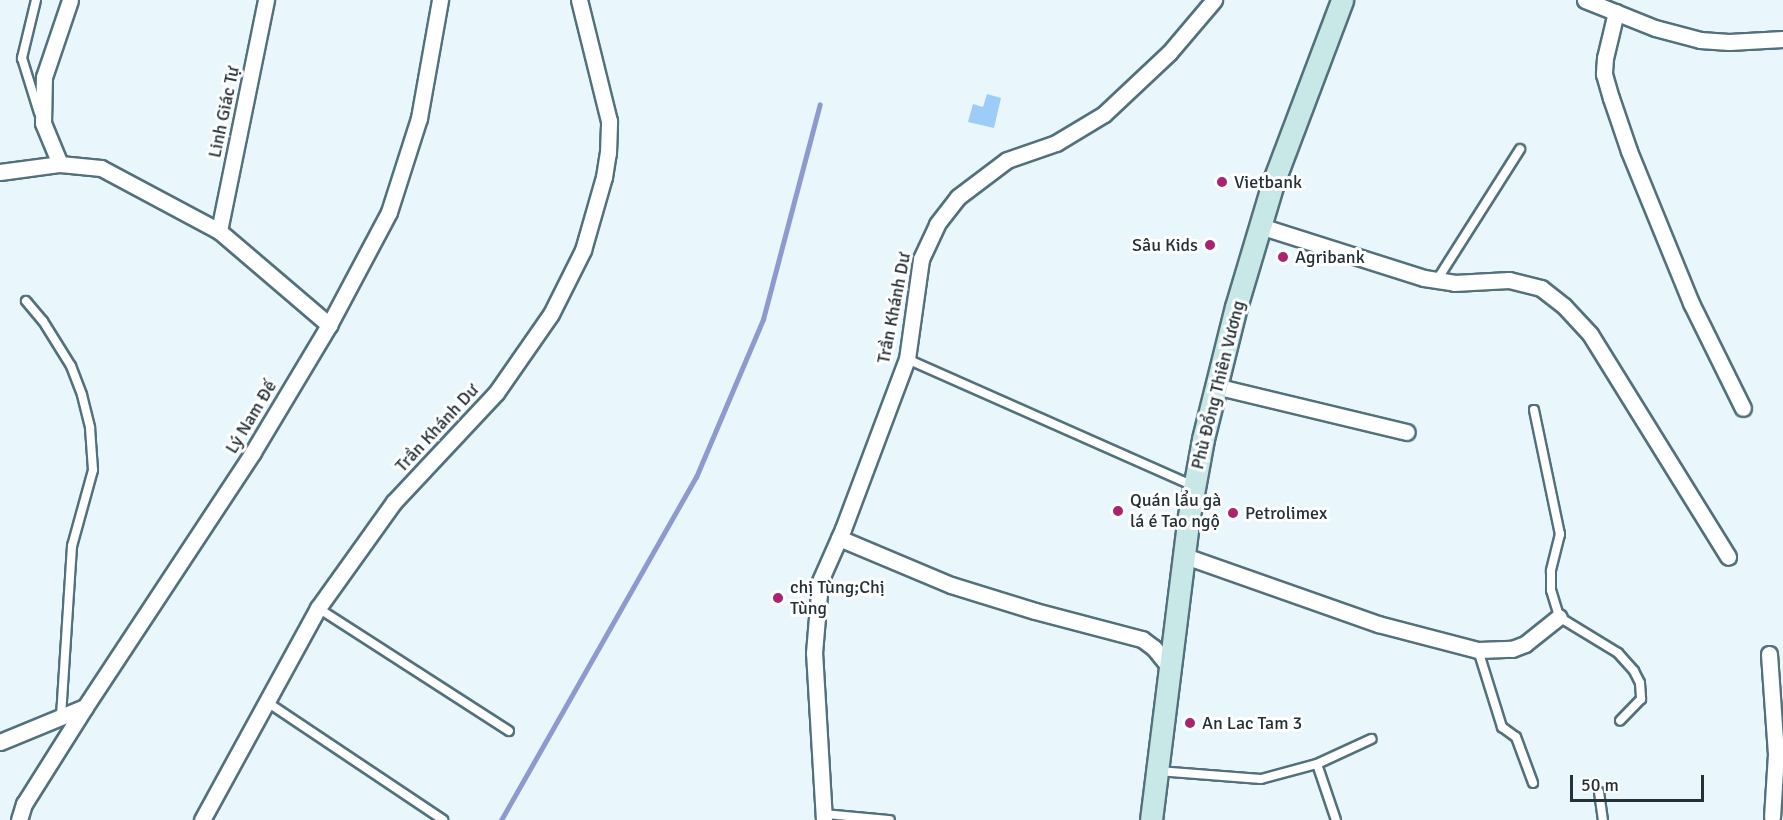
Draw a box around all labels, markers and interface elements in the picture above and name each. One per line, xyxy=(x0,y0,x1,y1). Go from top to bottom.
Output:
street label: Linh Giác Tự xyxy=(204,64,244,160)
place label: Vietbank xyxy=(1234,171,1302,193)
marker: Vietbank xyxy=(1215,175,1229,189)
place label: Sâu Kids xyxy=(1132,234,1198,256)
marker: Sâu Kids xyxy=(1203,238,1217,252)
place label: Agribank xyxy=(1295,246,1365,268)
marker: Agribank xyxy=(1276,250,1290,264)
street label: Trần Khánh Dư xyxy=(873,251,915,365)
street label: Phù Đổng Thiên Vương xyxy=(1187,298,1249,472)
street label: Lý Nam Đế xyxy=(221,376,281,458)
street label: Trần Khánh Dư xyxy=(391,380,483,476)
place label: Quán lẩu gà lá é Tao ngộ xyxy=(1130,490,1221,532)
place label: Petrolimex xyxy=(1245,502,1327,524)
marker: Quán lẩu gà lá é Tao ngộ xyxy=(1111,504,1125,518)
marker: Petrolimex xyxy=(1226,506,1240,520)
place label: chị Tùng;Chị Tùng xyxy=(790,577,885,620)
marker: chị Tùng;Chị Tùng xyxy=(771,591,785,605)
place label: An Lac Tam 3 xyxy=(1202,712,1302,734)
marker: An Lac Tam 3 xyxy=(1183,716,1197,730)
scale bar xyxy=(1573,763,1706,801)
text: 50 m xyxy=(1581,774,1619,796)

